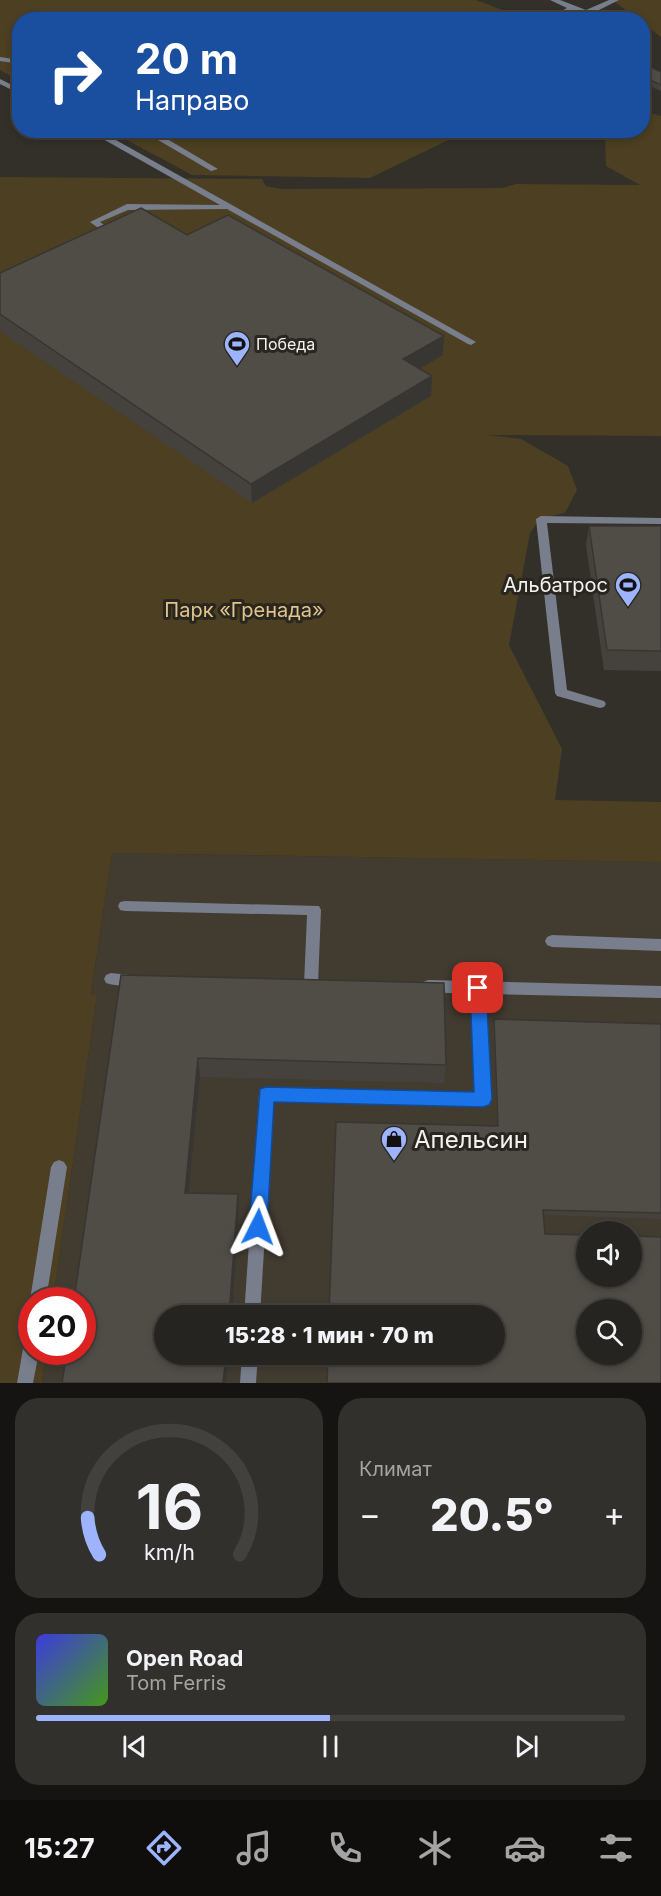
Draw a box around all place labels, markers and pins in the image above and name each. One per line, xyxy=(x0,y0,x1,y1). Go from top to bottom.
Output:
sports icon: Победа xyxy=(222,329,252,367)
place label: Победа xyxy=(256,334,315,354)
sports icon: Альбатрос xyxy=(613,570,643,608)
place label: Альбатрос xyxy=(503,573,608,597)
pin xyxy=(452,962,503,1013)
shop icon: Апельсин xyxy=(379,1124,409,1162)
place label: Апельсин xyxy=(414,1125,528,1154)

